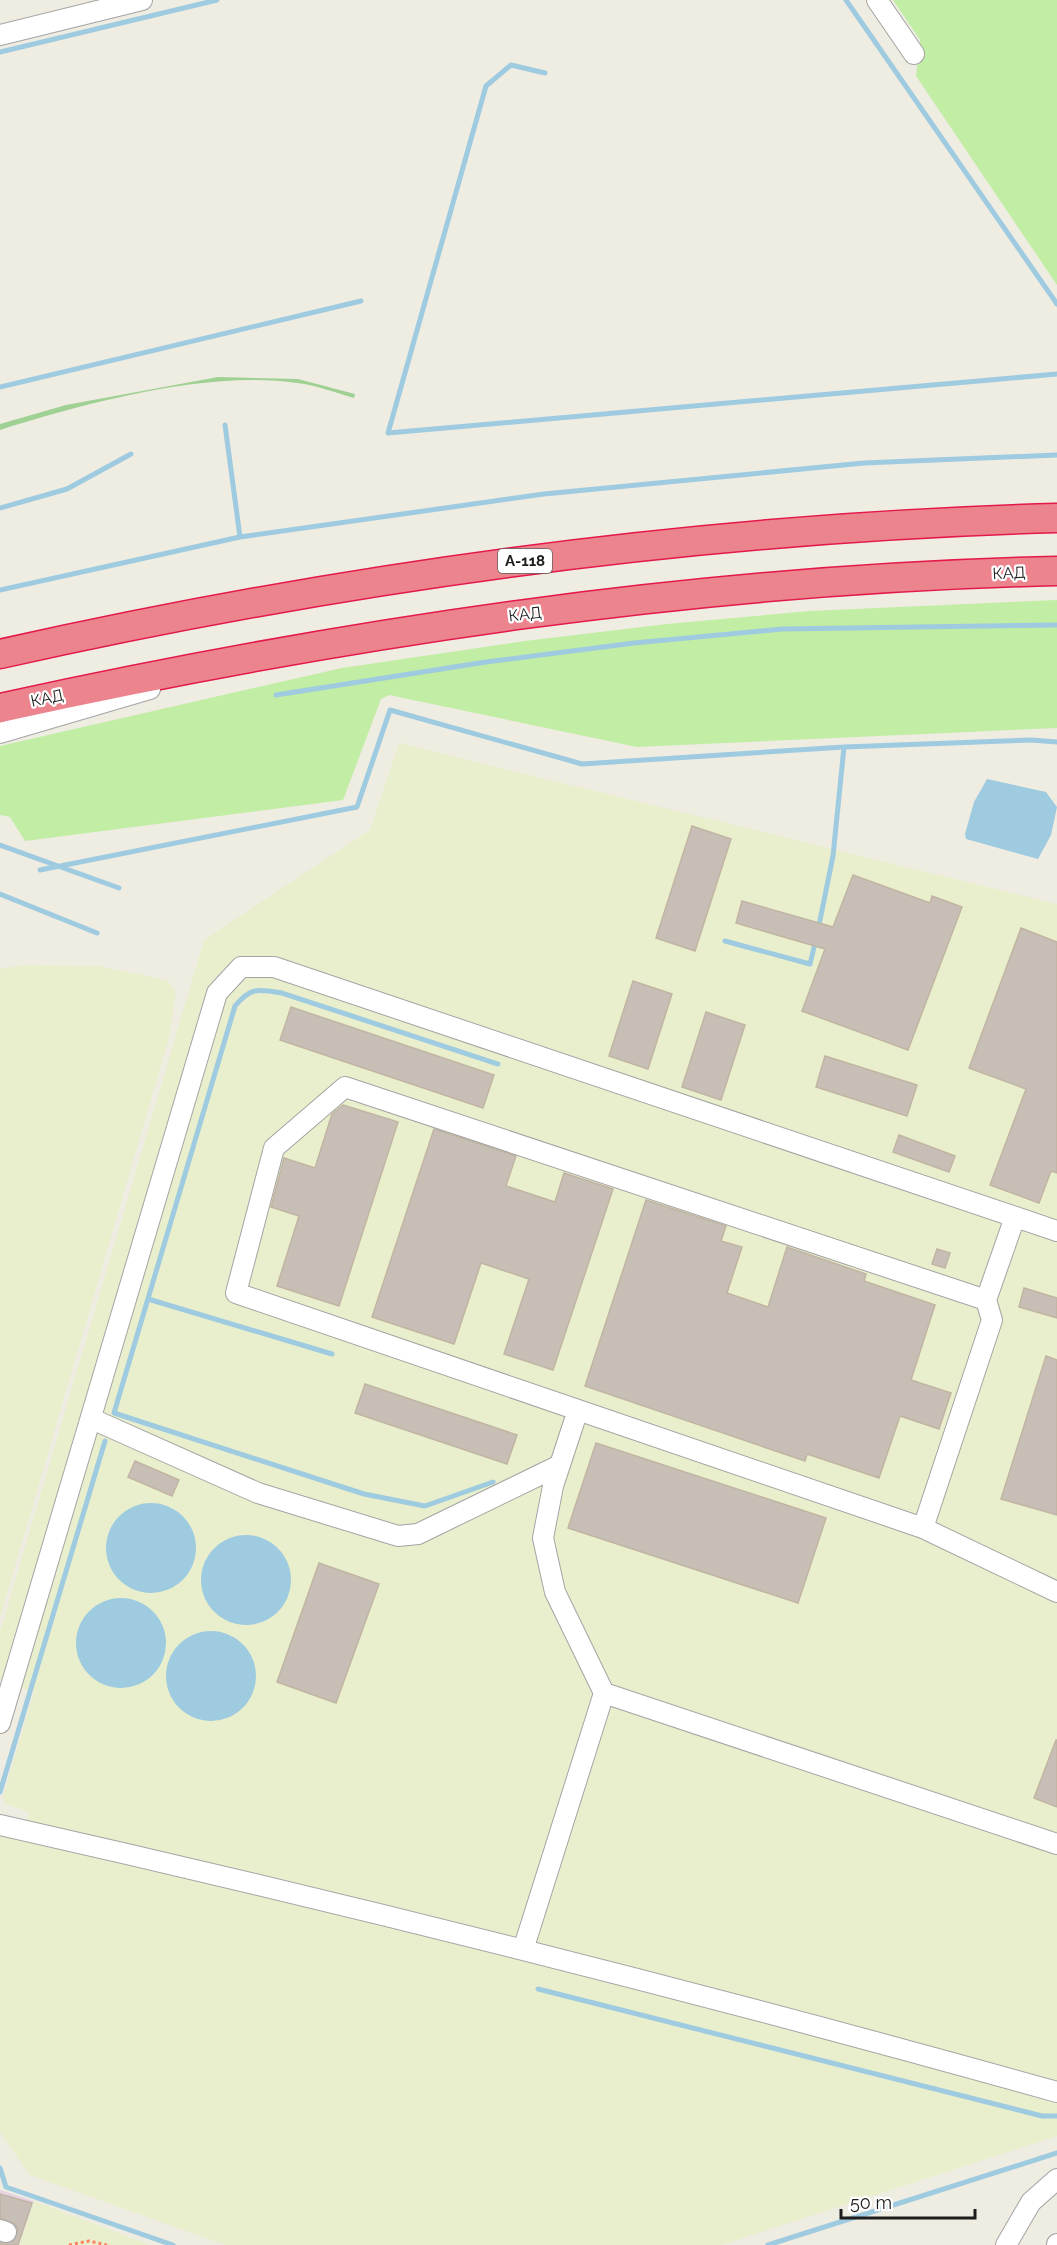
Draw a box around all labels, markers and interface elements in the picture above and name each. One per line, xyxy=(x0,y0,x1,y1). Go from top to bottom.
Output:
road number: А-118 xyxy=(498,549,552,573)
street label: КАД xyxy=(992,563,1026,583)
street label: КАД xyxy=(507,603,543,625)
street label: КАД xyxy=(29,685,65,711)
scale bar xyxy=(841,2182,974,2220)
text: 50 m xyxy=(850,2192,892,2213)

